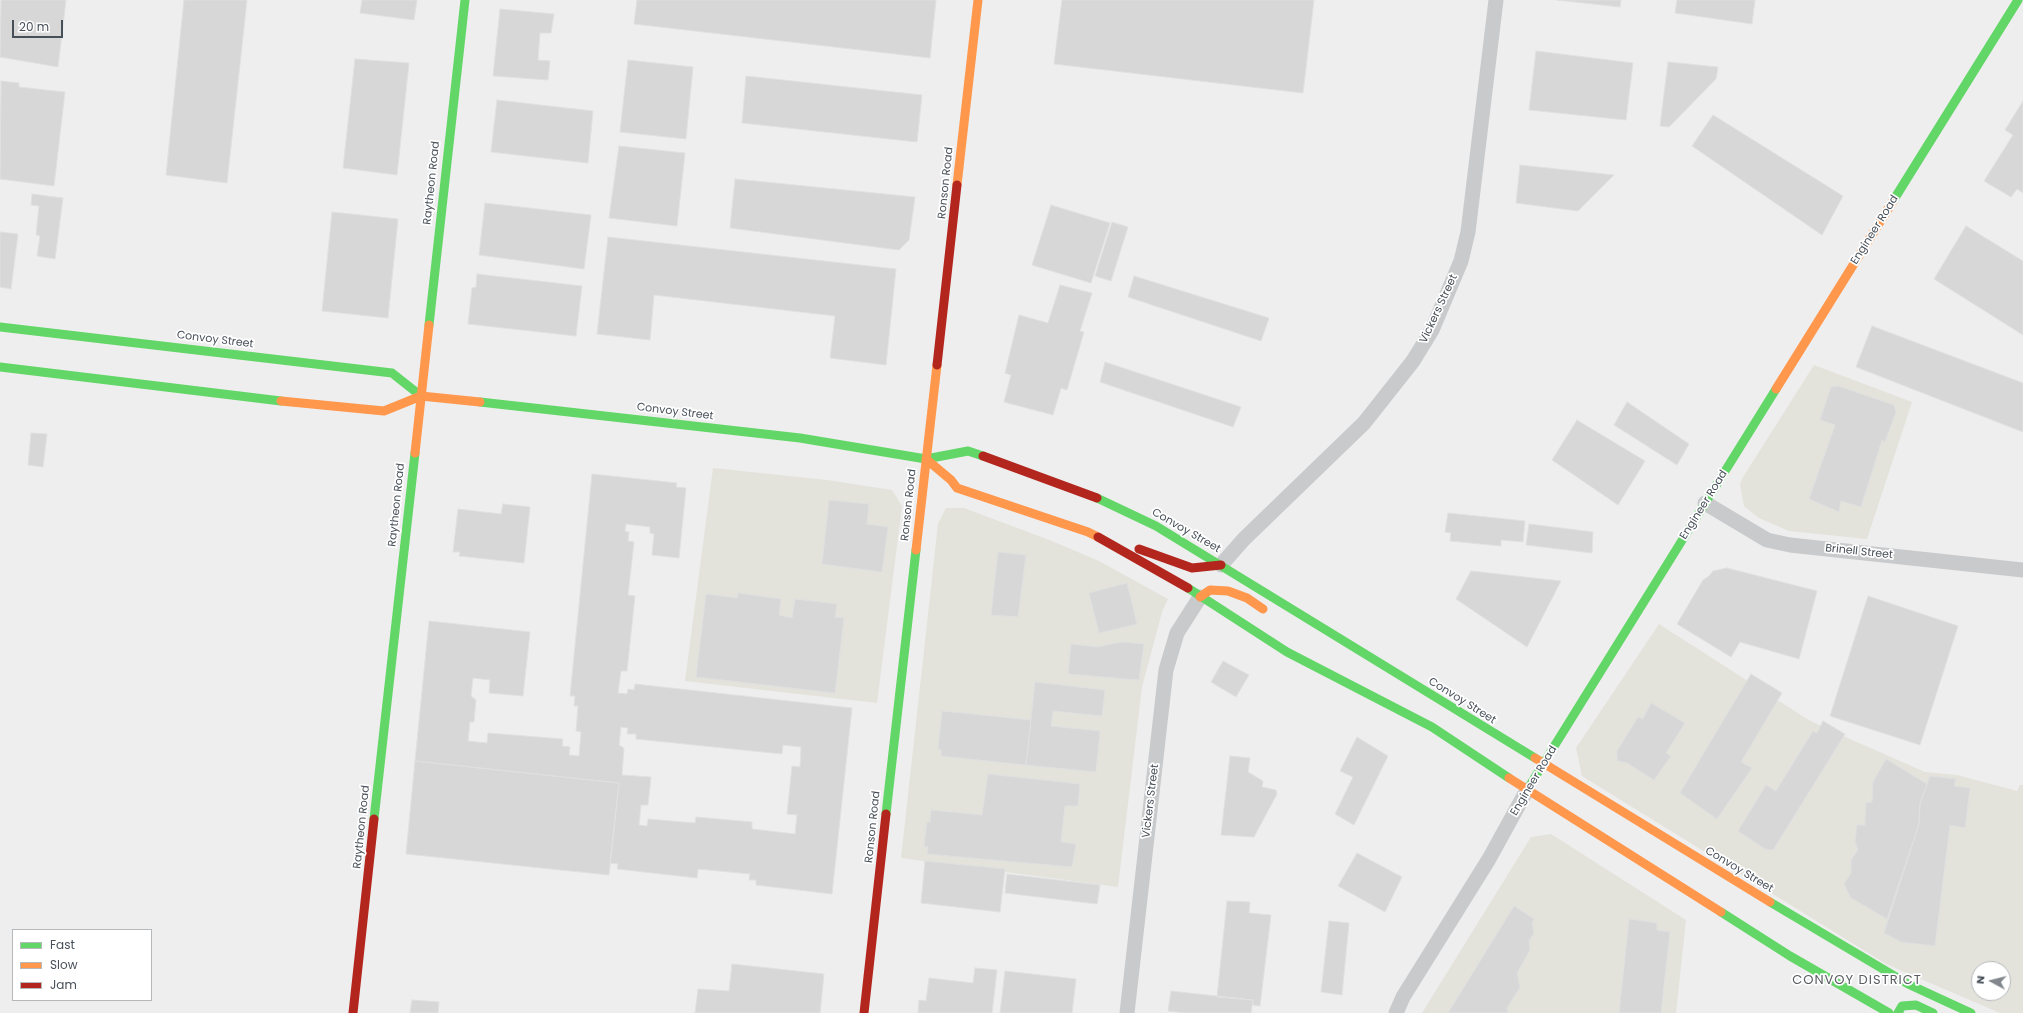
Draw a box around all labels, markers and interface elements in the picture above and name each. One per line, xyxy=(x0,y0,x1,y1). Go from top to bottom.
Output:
scale bar xyxy=(14,12,65,38)
text: 20 m xyxy=(19,18,49,35)
street label: Raytheon Road xyxy=(421,141,443,225)
street label: Ronson Road xyxy=(936,146,956,220)
street label: Engineer Road xyxy=(1848,193,1902,267)
street label: Vickers Street xyxy=(1417,273,1461,345)
street label: Convoy Street xyxy=(176,329,254,351)
street label: Convoy Street xyxy=(636,401,714,423)
street label: Raytheon Road xyxy=(386,463,408,547)
street label: Ronson Road xyxy=(899,468,919,542)
street label: Engineer Road xyxy=(1677,468,1731,542)
street label: Convoy Street xyxy=(1149,506,1223,556)
street label: Brinell Street xyxy=(1825,542,1893,562)
street label: Convoy Street xyxy=(1426,675,1498,727)
street label: Engineer Road xyxy=(1508,744,1560,818)
street label: Vickers Street xyxy=(1140,763,1162,839)
street label: Raytheon Road xyxy=(351,785,373,869)
street label: Ronson Road xyxy=(863,790,883,864)
street label: Convoy Street xyxy=(1703,844,1775,896)
legend xyxy=(12,929,152,1001)
text: Fast xyxy=(50,936,75,953)
text: Slow xyxy=(50,956,78,973)
north arrow xyxy=(1971,961,2011,1001)
district label: CONVOY DISTRICT xyxy=(1792,973,1922,989)
text: N xyxy=(1972,975,1989,985)
text: Jam xyxy=(50,976,77,993)

